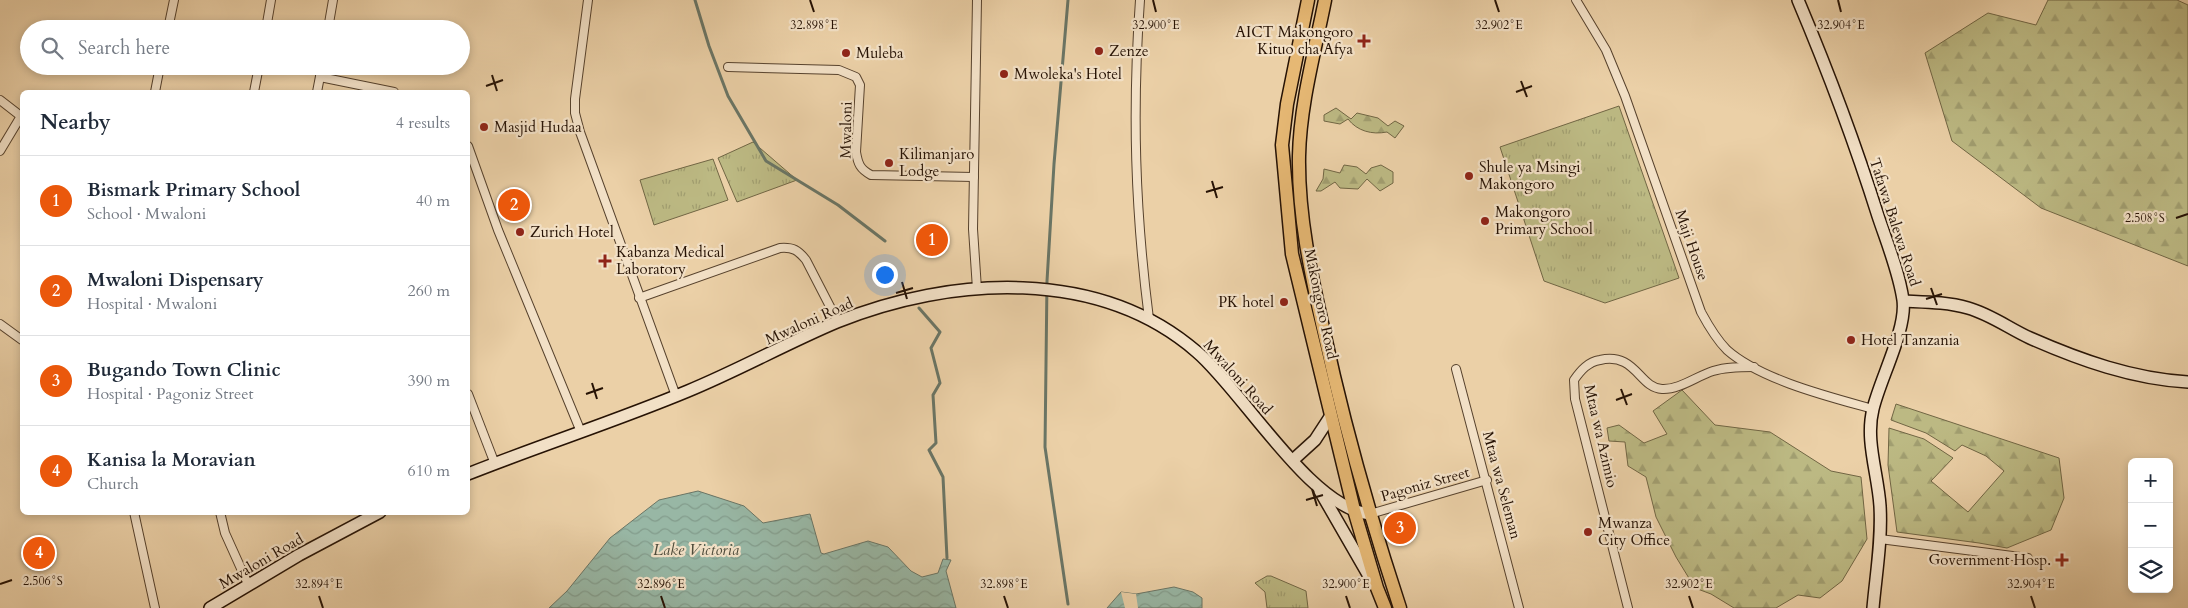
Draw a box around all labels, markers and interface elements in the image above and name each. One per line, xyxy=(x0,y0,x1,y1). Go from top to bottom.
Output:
text: 32.898°E xyxy=(790,17,838,33)
text: 32.900°E xyxy=(1132,17,1180,33)
text: 32.902°E xyxy=(1475,17,1523,33)
text: 32.904°E xyxy=(1817,17,1865,33)
search box xyxy=(20,20,470,75)
place label: AICT Makongoro Kituo cha Afya xyxy=(1235,22,1354,59)
icon: search xyxy=(38,34,66,62)
marker: AICT Makongoro Kituo cha Afya xyxy=(1357,34,1371,48)
text: Search here xyxy=(78,35,170,61)
place label: Zenze xyxy=(1109,41,1149,61)
place label: Muleba xyxy=(856,43,904,63)
marker: Zenze xyxy=(1093,45,1105,57)
marker: Muleba xyxy=(840,47,852,59)
place label: Mwoleka's Hotel xyxy=(1014,64,1122,84)
marker: Mwoleka's Hotel xyxy=(998,68,1010,80)
street label: Mwaloni xyxy=(836,101,856,159)
text: Nearby xyxy=(40,108,111,137)
text: 4 results xyxy=(396,112,450,134)
place label: Masjid Hudaa xyxy=(494,117,582,137)
marker: Masjid Hudaa xyxy=(478,121,490,133)
place label: Kilimanjaro Lodge xyxy=(899,144,974,181)
street label: Tafawa Balewa Road xyxy=(1865,155,1925,289)
marker: Kilimanjaro Lodge xyxy=(883,157,895,169)
place label: Shule ya Msingi Makongoro xyxy=(1479,157,1581,194)
marker: Shule ya Msingi Makongoro xyxy=(1463,170,1475,182)
text: Bismark Primary School xyxy=(87,177,300,203)
pin: 2 xyxy=(498,186,530,224)
text: 1 xyxy=(52,190,60,212)
text: 40 m xyxy=(416,190,450,212)
place label: Makongoro Primary School xyxy=(1495,202,1593,239)
text: School · Mwaloni xyxy=(87,203,206,225)
street label: Maji House xyxy=(1671,207,1714,283)
text: 2.508°S xyxy=(2125,210,2165,226)
marker: Makongoro Primary School xyxy=(1479,215,1491,227)
pin: 1 xyxy=(916,221,948,259)
place label: Zurich Hotel xyxy=(530,222,614,242)
marker: Zurich Hotel xyxy=(514,226,526,238)
place label: Kabanza Medical Laboratory xyxy=(616,242,724,279)
street label: Makongoro Road xyxy=(1300,247,1342,361)
marker: Kabanza Medical Laboratory xyxy=(598,254,612,268)
your location xyxy=(872,262,898,288)
text: Mwaloni Dispensary xyxy=(87,267,264,293)
text: 2 xyxy=(52,280,60,302)
text: 260 m xyxy=(408,280,450,302)
place label: PK hotel xyxy=(1218,292,1274,312)
text: Hospital · Mwaloni xyxy=(87,293,217,315)
street label: Mwaloni Road xyxy=(762,293,856,349)
marker: PK hotel xyxy=(1278,296,1290,308)
place label: Hotel Tanzania xyxy=(1861,330,1960,350)
marker: Hotel Tanzania xyxy=(1845,334,1857,346)
street label: Mwaloni Road xyxy=(1199,335,1277,419)
text: Bugando Town Clinic xyxy=(87,357,281,383)
text: 3 xyxy=(52,370,60,392)
text: 390 m xyxy=(408,370,450,392)
text: Hospital · Pagoniz Street xyxy=(87,383,254,405)
street label: Mtaa wa Azimio xyxy=(1579,383,1623,489)
street label: Mtaa wa Seleman xyxy=(1478,429,1526,542)
text: Kanisa la Moravian xyxy=(87,447,256,473)
map controls xyxy=(2128,458,2173,593)
button: + xyxy=(2128,458,2173,503)
text: 4 xyxy=(52,460,60,482)
text: 610 m xyxy=(408,460,450,482)
street label: Pagoniz Street xyxy=(1378,462,1472,506)
text: Church xyxy=(87,473,139,495)
button: − xyxy=(2128,503,2173,548)
pin: 3 xyxy=(1384,509,1416,547)
place label: Mwanza City Office xyxy=(1598,513,1670,550)
marker: Mwanza City Office xyxy=(1582,526,1594,538)
street label: Mwaloni Road xyxy=(215,529,307,593)
pin: 4 xyxy=(23,534,55,572)
water label: Lake Victoria xyxy=(653,539,739,561)
button: layers xyxy=(2128,548,2173,593)
place label: Government Hosp. xyxy=(1928,550,2051,570)
marker: Government Hosp. xyxy=(2055,553,2069,567)
text: 2.506°S xyxy=(23,573,63,589)
text: 32.894°E xyxy=(295,576,343,592)
text: 32.896°E xyxy=(637,576,685,592)
text: 32.898°E xyxy=(980,576,1028,592)
text: 32.900°E xyxy=(1322,576,1370,592)
text: 32.902°E xyxy=(1665,576,1713,592)
text: 32.904°E xyxy=(2007,576,2055,592)

